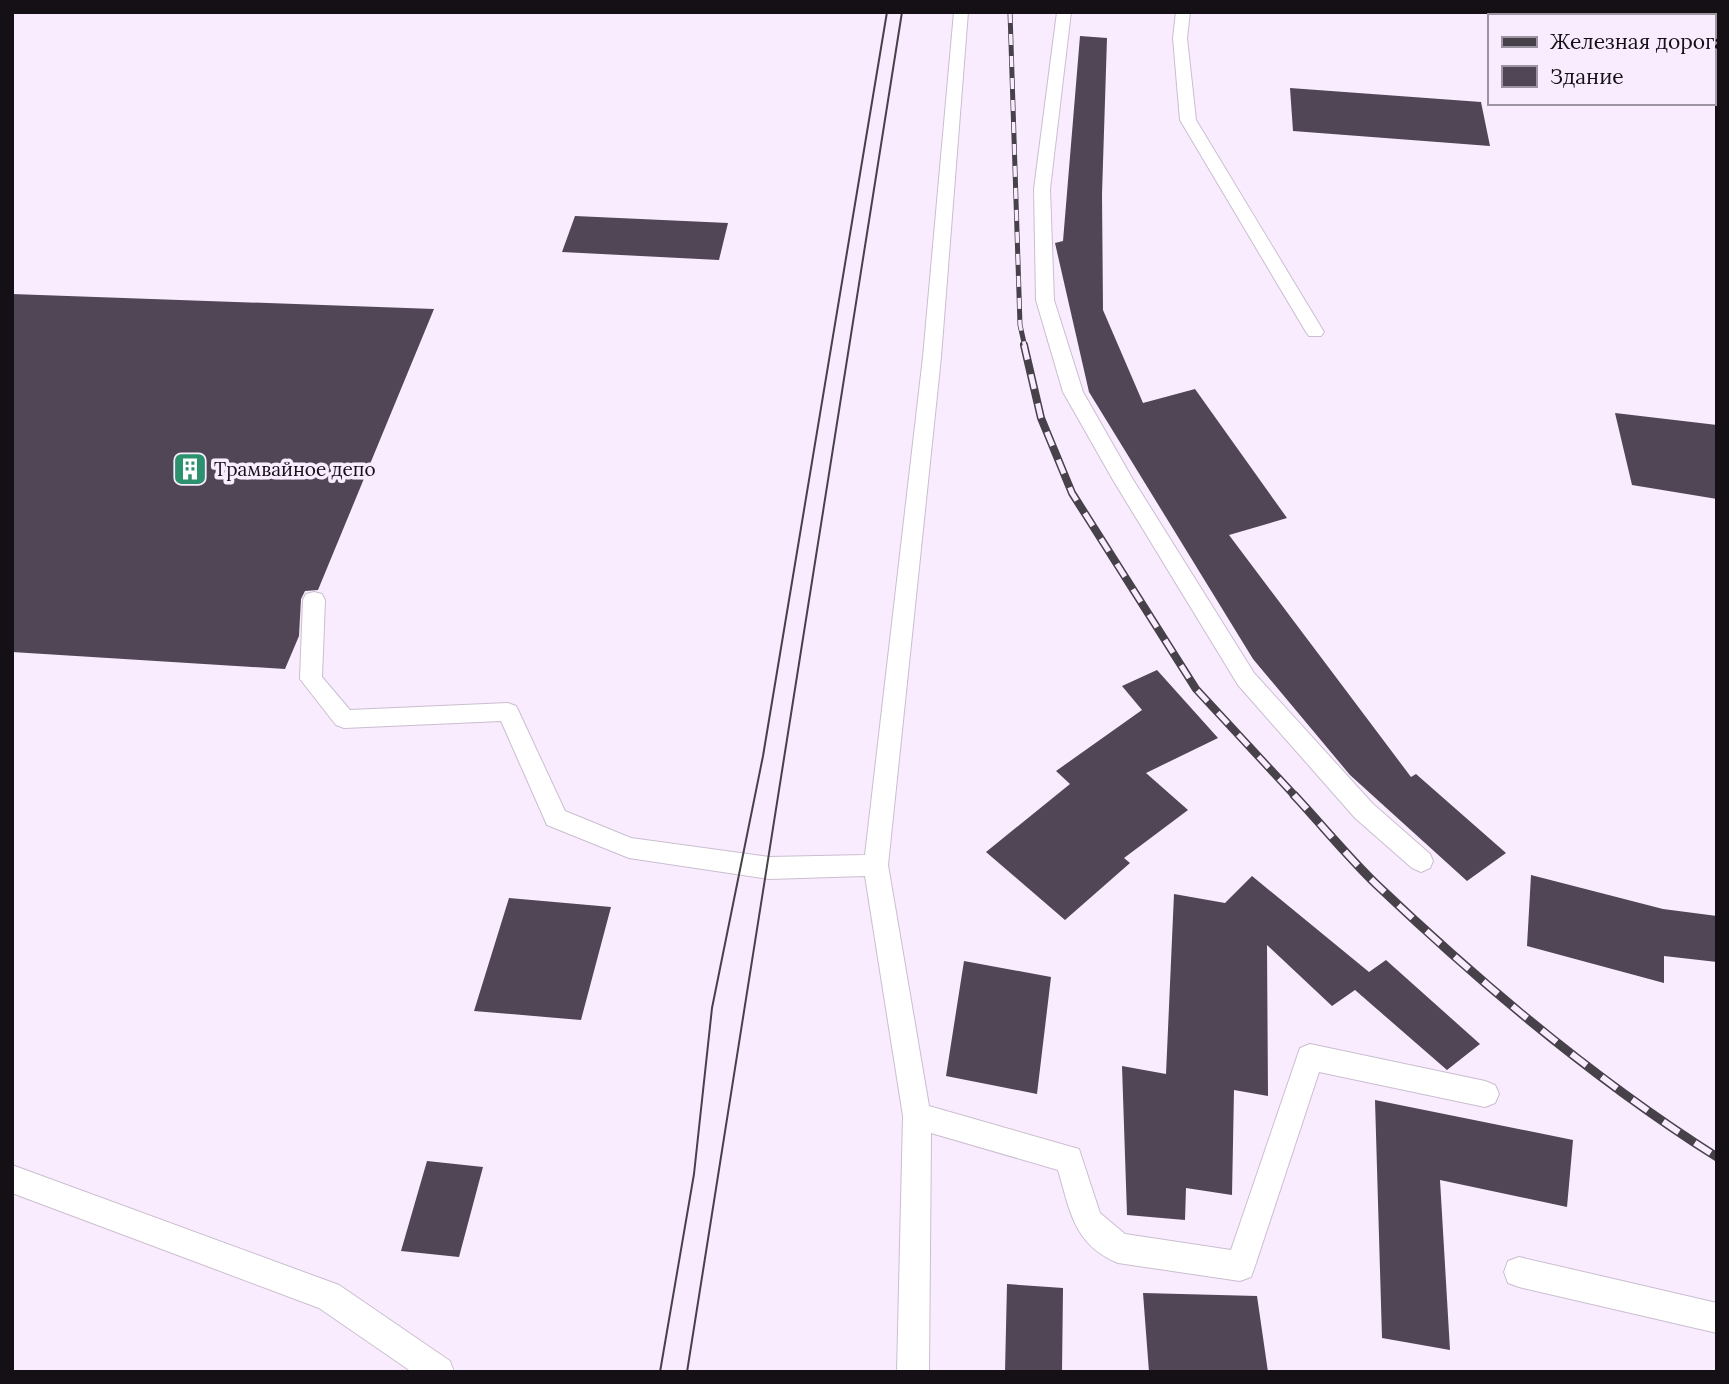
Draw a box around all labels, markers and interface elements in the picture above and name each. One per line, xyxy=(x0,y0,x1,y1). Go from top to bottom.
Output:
legend xyxy=(1488,14,1715,105)
text: Железная дорога xyxy=(1550,28,1725,55)
text: Здание xyxy=(1550,63,1624,90)
building icon: Трамвайное депо xyxy=(171,450,209,488)
place label: Трамвайное депо xyxy=(214,457,376,481)

